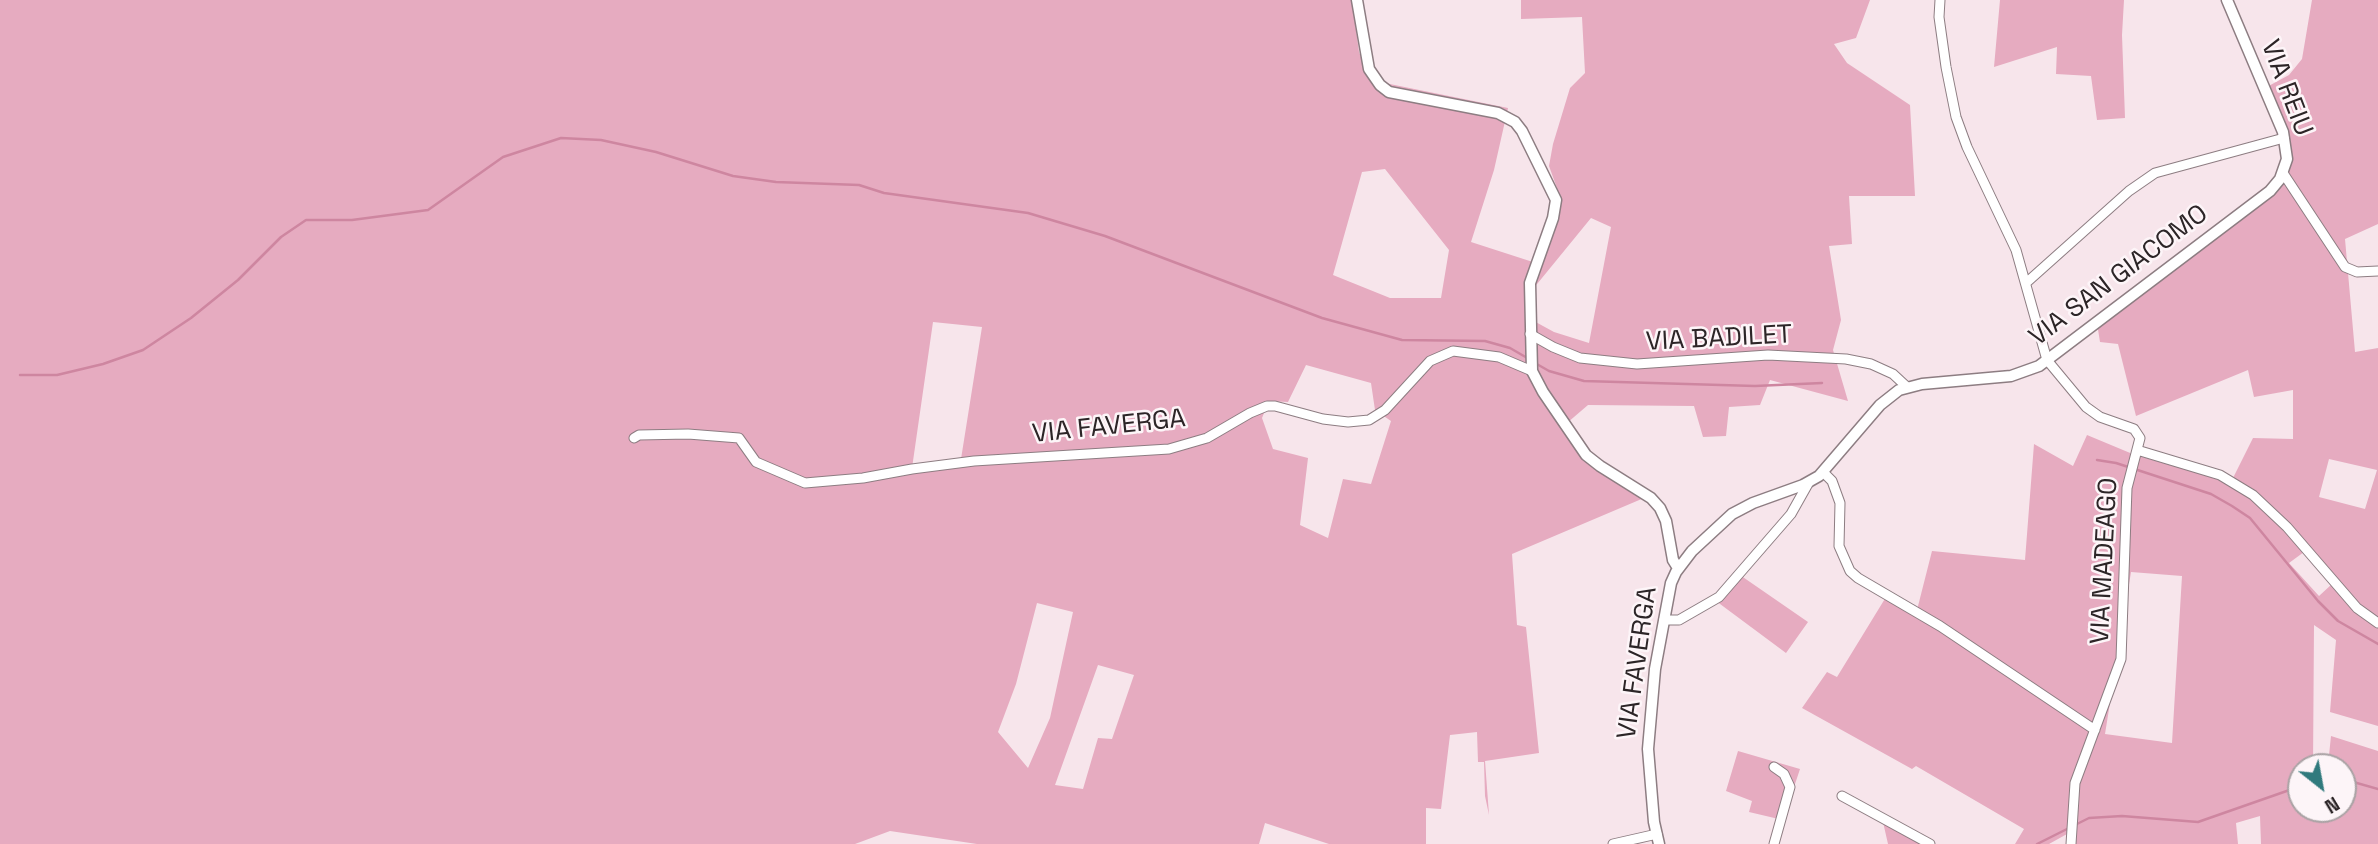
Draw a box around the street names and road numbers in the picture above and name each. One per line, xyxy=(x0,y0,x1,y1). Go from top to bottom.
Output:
street label: VIA REIU xyxy=(2253,36,2319,140)
street label: VIA SAN GIACOMO xyxy=(2024,199,2214,353)
street label: VIA BADILET xyxy=(1645,320,1793,358)
street label: VIA FAVERGA xyxy=(1031,403,1187,451)
street label: VIA MADEAGO xyxy=(2085,477,2125,645)
street label: VIA FAVERGA xyxy=(1612,585,1664,741)

